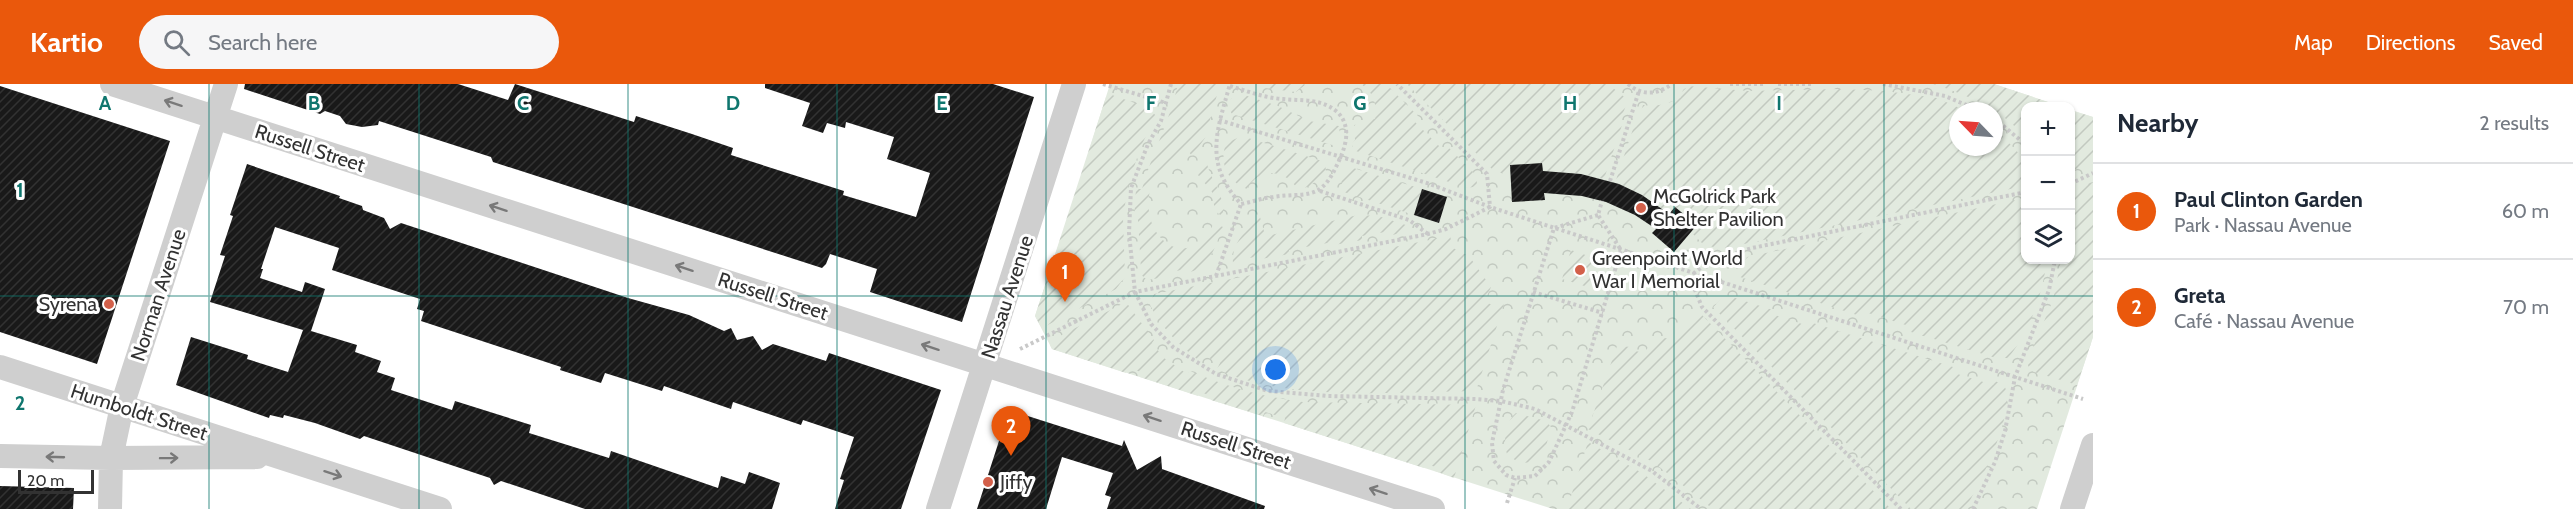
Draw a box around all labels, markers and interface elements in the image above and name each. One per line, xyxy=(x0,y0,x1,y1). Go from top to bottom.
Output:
search box xyxy=(139,15,559,69)
text: Kartio xyxy=(30,25,103,59)
icon: search xyxy=(160,26,193,59)
text: Search here xyxy=(208,29,317,56)
text: Map xyxy=(2294,30,2333,55)
text: Directions xyxy=(2366,30,2455,55)
text: Saved xyxy=(2488,30,2543,55)
text: A xyxy=(99,91,112,115)
text: B xyxy=(308,91,320,115)
text: C xyxy=(517,91,529,115)
text: D xyxy=(726,91,740,115)
text: E xyxy=(936,91,948,115)
text: F xyxy=(1146,91,1157,115)
text: G xyxy=(1353,91,1367,115)
text: H xyxy=(1563,91,1577,115)
text: I xyxy=(1776,91,1782,115)
one-way arrow xyxy=(164,97,183,108)
north arrow xyxy=(1949,102,2003,156)
map controls xyxy=(2021,102,2075,264)
button: + xyxy=(2021,102,2075,156)
text: Nearby xyxy=(2117,107,2198,139)
text: 2 results xyxy=(2479,111,2549,135)
street label: Russell Street xyxy=(252,119,368,177)
button: − xyxy=(2021,156,2075,210)
text: 1 xyxy=(16,178,24,202)
place label: McGolrick Park Shelter Pavilion xyxy=(1653,184,1784,231)
text: Paul Clinton Garden xyxy=(2174,186,2363,213)
text: 1 xyxy=(2133,199,2140,223)
text: 60 m xyxy=(2502,199,2549,223)
marker: McGolrick Park Shelter Pavilion xyxy=(1634,201,1648,215)
one-way arrow xyxy=(489,202,508,213)
button: layers xyxy=(2021,210,2075,264)
text: Park · Nassau Avenue xyxy=(2174,213,2352,237)
street label: Norman Avenue xyxy=(125,226,191,364)
street label: Nassau Avenue xyxy=(976,232,1038,362)
place label: Greenpoint World War I Memorial xyxy=(1592,246,1743,293)
pin: 1 xyxy=(1046,252,1084,302)
one-way arrow xyxy=(675,261,694,272)
marker: Greenpoint World War I Memorial xyxy=(1573,263,1587,277)
street label: Russell Street xyxy=(715,267,831,325)
text: Greta xyxy=(2174,282,2225,309)
place label: Syrena xyxy=(38,292,97,316)
text: 2 xyxy=(2131,295,2142,319)
text: 70 m xyxy=(2503,295,2549,319)
marker: Syrena xyxy=(102,297,116,311)
text: Café · Nassau Avenue xyxy=(2174,309,2354,333)
one-way arrow xyxy=(921,340,940,351)
your location xyxy=(1261,355,1290,384)
street label: Humboldt Street xyxy=(68,379,211,445)
text: 2 xyxy=(15,391,25,415)
pin: 2 xyxy=(992,406,1030,456)
one-way arrow xyxy=(1143,412,1162,423)
street label: Russell Street xyxy=(1178,416,1294,474)
one-way arrow xyxy=(46,451,66,463)
one-way arrow xyxy=(159,452,179,464)
scale bar xyxy=(18,467,94,494)
one-way arrow xyxy=(323,470,342,481)
place label: Jiffy xyxy=(999,470,1033,494)
text: 20 m xyxy=(27,471,64,490)
marker: Jiffy xyxy=(981,475,995,489)
one-way arrow xyxy=(1369,485,1388,496)

